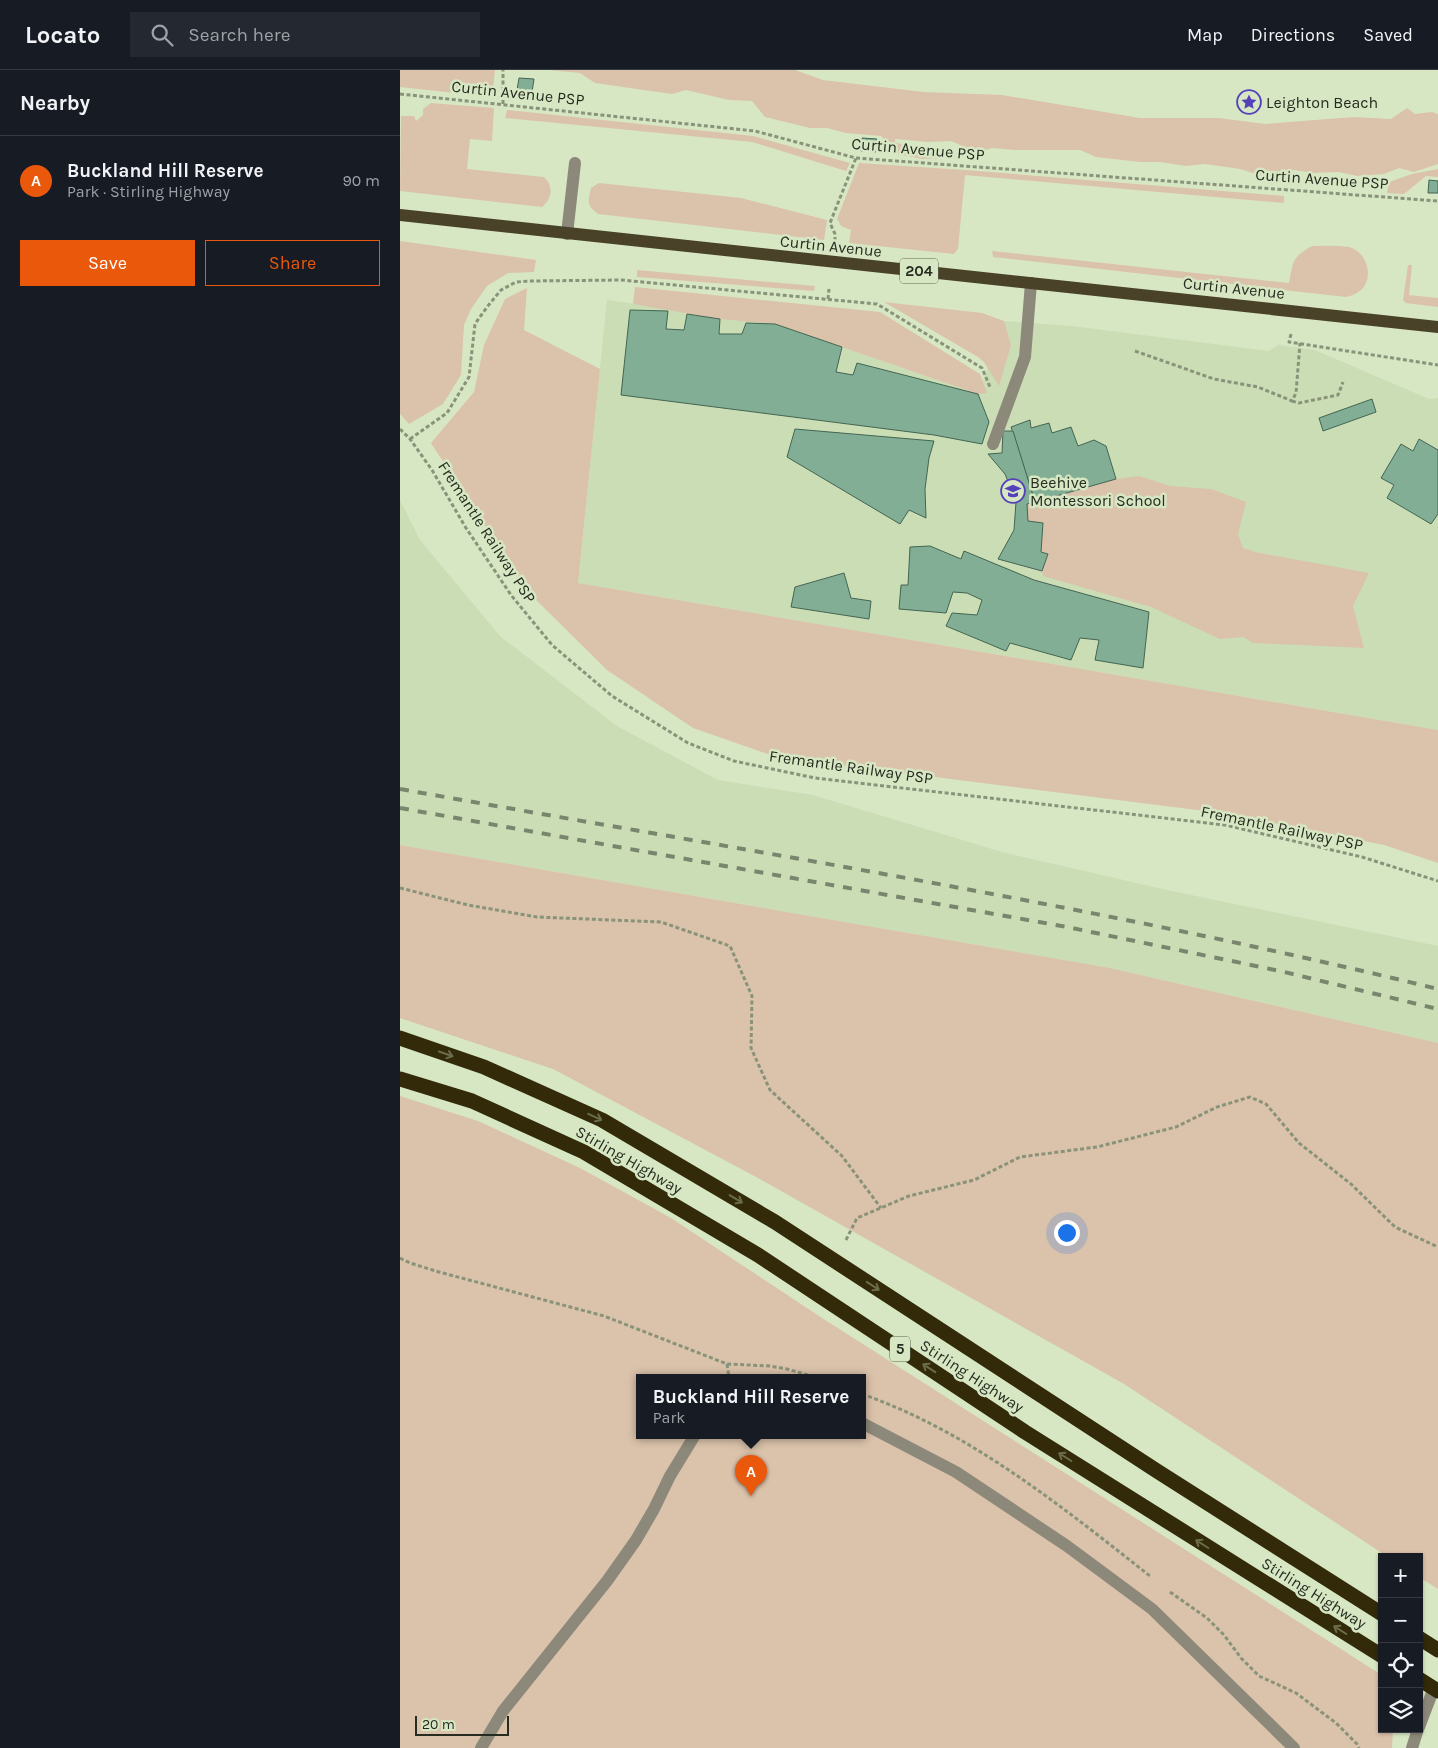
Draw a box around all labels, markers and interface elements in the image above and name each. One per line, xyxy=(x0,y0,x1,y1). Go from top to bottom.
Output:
search box xyxy=(130,12,480,57)
text: Locato xyxy=(25,21,100,49)
icon: search xyxy=(148,21,176,49)
text: Search here xyxy=(188,24,290,46)
text: Map xyxy=(1187,24,1223,46)
text: Directions xyxy=(1251,24,1335,46)
text: Saved xyxy=(1363,24,1413,46)
street label: Curtin Avenue PSP xyxy=(451,77,585,109)
place icon: Leighton Beach xyxy=(1236,89,1262,115)
text: Nearby xyxy=(20,91,90,115)
place label: Leighton Beach xyxy=(1266,93,1378,112)
street label: Curtin Avenue PSP xyxy=(851,134,985,164)
text: Buckland Hill Reserve xyxy=(67,160,264,182)
street label: Curtin Avenue PSP xyxy=(1255,165,1389,193)
text: A xyxy=(31,171,41,190)
text: 90 m xyxy=(342,171,380,190)
text: Park · Stirling Highway xyxy=(67,182,230,201)
street label: Curtin Avenue xyxy=(779,231,883,261)
button: Save xyxy=(20,240,195,286)
button: Share xyxy=(205,240,380,286)
road number: 204 xyxy=(900,258,938,284)
street label: Curtin Avenue xyxy=(1182,273,1286,303)
street label: Fremantle Railway PSP xyxy=(434,458,540,607)
place label: Beehive Montessori School xyxy=(1030,473,1166,510)
school or university icon: Beehive Montessori School xyxy=(1000,478,1026,504)
street label: Fremantle Railway PSP xyxy=(768,746,934,788)
street label: Fremantle Railway PSP xyxy=(1199,802,1365,854)
one-way arrow xyxy=(438,1050,453,1059)
one-way arrow xyxy=(587,1113,602,1123)
street label: Stirling Highway xyxy=(572,1122,686,1198)
one-way arrow xyxy=(728,1195,742,1205)
your location xyxy=(1054,1220,1080,1246)
one-way arrow xyxy=(866,1281,880,1291)
street label: Stirling Highway xyxy=(917,1335,1028,1417)
road number: 5 xyxy=(890,1336,910,1362)
one-way arrow xyxy=(922,1363,936,1374)
popup xyxy=(636,1374,866,1439)
text: Buckland Hill Reserve xyxy=(653,1386,849,1408)
text: Park xyxy=(653,1408,685,1427)
one-way arrow xyxy=(1059,1452,1073,1462)
pin: A xyxy=(735,1455,767,1496)
one-way arrow xyxy=(1196,1539,1210,1549)
street label: Stirling Highway xyxy=(1258,1553,1370,1633)
map controls xyxy=(1378,1553,1423,1733)
button: + xyxy=(1378,1553,1423,1598)
button: − xyxy=(1378,1598,1423,1643)
one-way arrow xyxy=(1334,1625,1348,1635)
button: locate xyxy=(1378,1643,1423,1688)
button: layers xyxy=(1378,1688,1423,1733)
scale bar xyxy=(415,1713,509,1736)
text: 20 m xyxy=(422,1716,455,1733)

